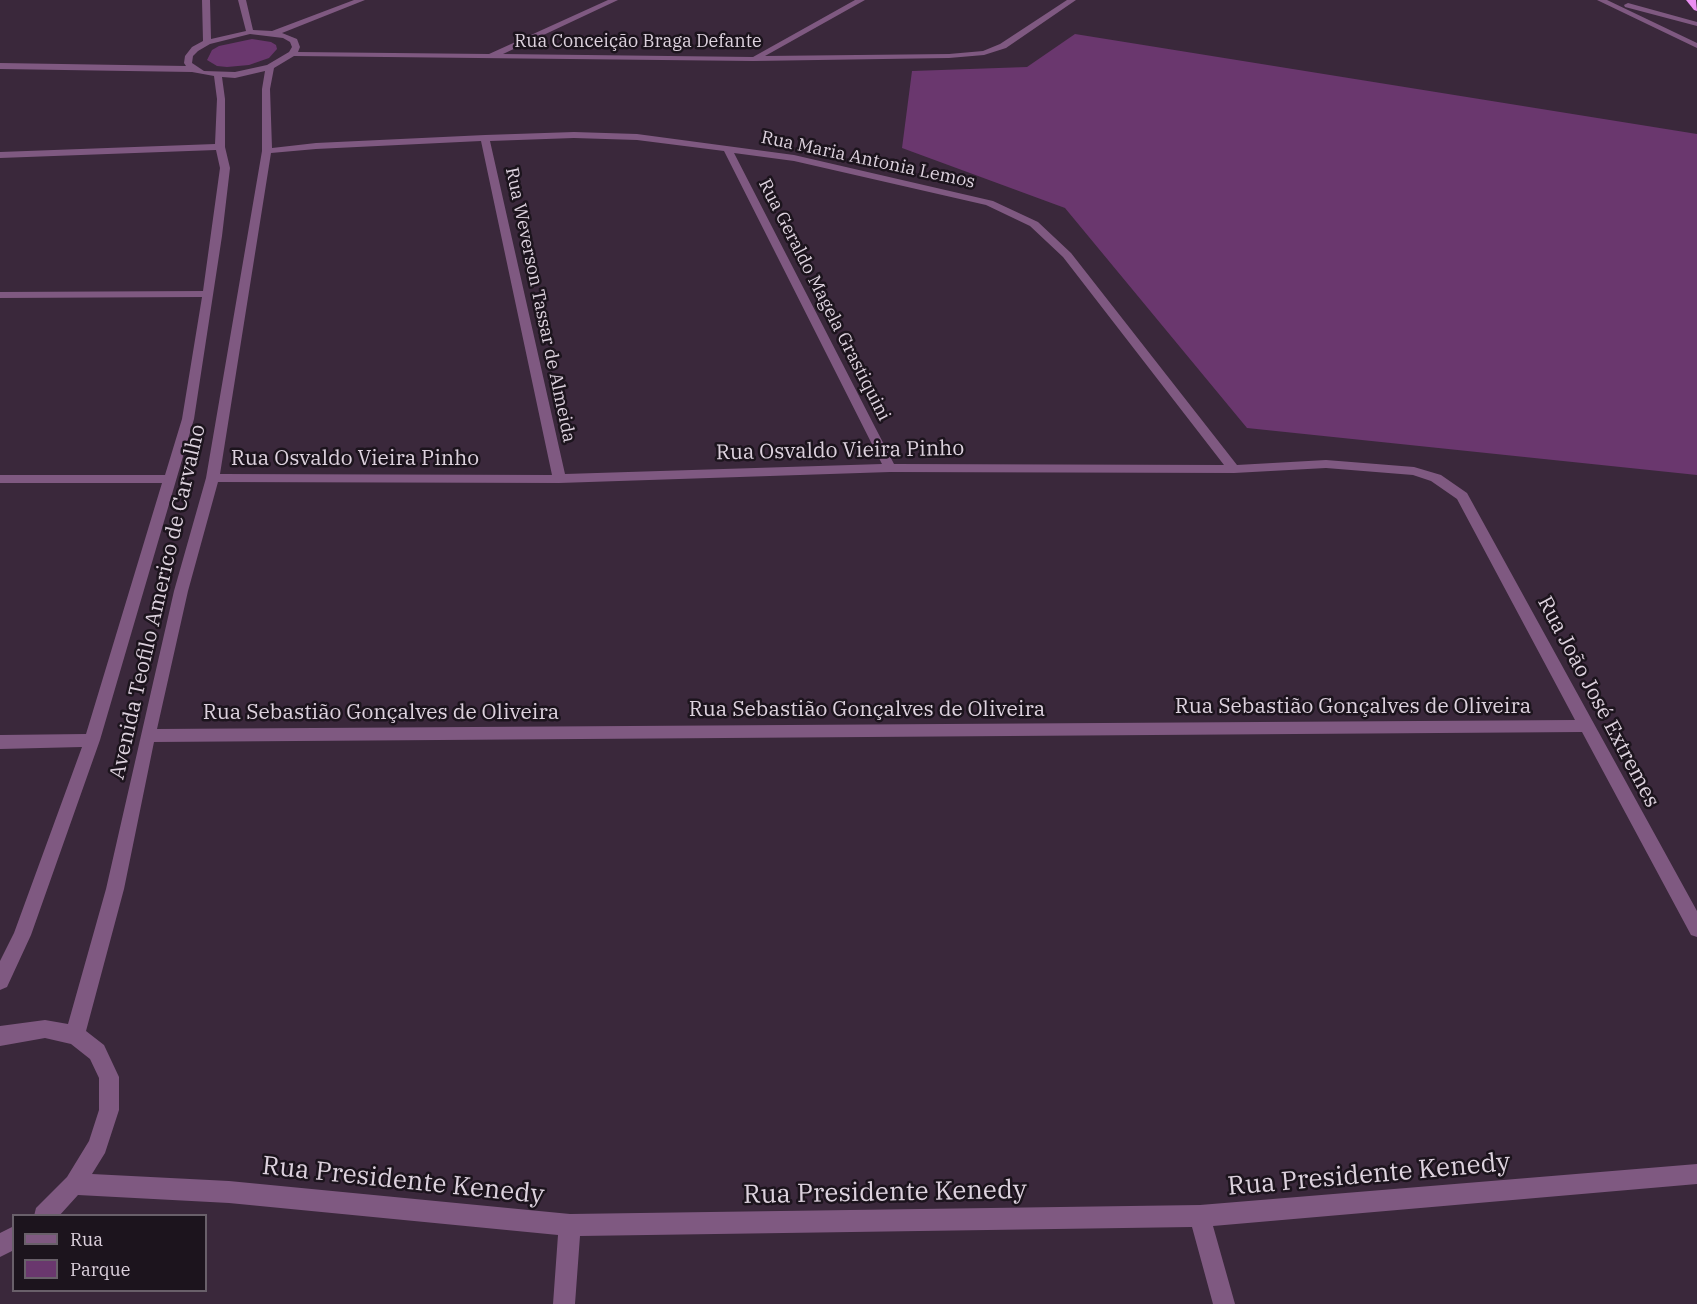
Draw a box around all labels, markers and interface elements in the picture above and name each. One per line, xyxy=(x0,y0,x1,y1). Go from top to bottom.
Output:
street label: Rua Conceição Braga Defante xyxy=(514,31,762,53)
street label: Rua Maria Antonia Lemos xyxy=(759,127,977,193)
street label: Rua Weverson Tassar de Almeida xyxy=(500,165,580,445)
street label: Rua Geraldo Magela Grastiquini xyxy=(753,175,895,425)
street label: Avenida Teofilo Americo de Carvalho xyxy=(105,422,211,782)
street label: Rua Osvaldo Vieira Pinho xyxy=(716,436,964,466)
street label: Rua Osvaldo Vieira Pinho xyxy=(231,446,479,472)
street label: Rua João José Extremes xyxy=(1532,592,1664,812)
street label: Rua Sebastião Gonçalves de Oliveira xyxy=(1175,694,1531,720)
street label: Rua Sebastião Gonçalves de Oliveira xyxy=(689,697,1045,723)
street label: Rua Sebastião Gonçalves de Oliveira xyxy=(203,700,559,726)
street label: Rua Presidente Kenedy xyxy=(1226,1147,1512,1203)
street label: Rua Presidente Kenedy xyxy=(260,1151,546,1211)
street label: Rua Presidente Kenedy xyxy=(743,1175,1027,1211)
legend xyxy=(12,1214,207,1292)
text: Rua xyxy=(70,1228,103,1251)
text: Parque xyxy=(70,1258,130,1281)

